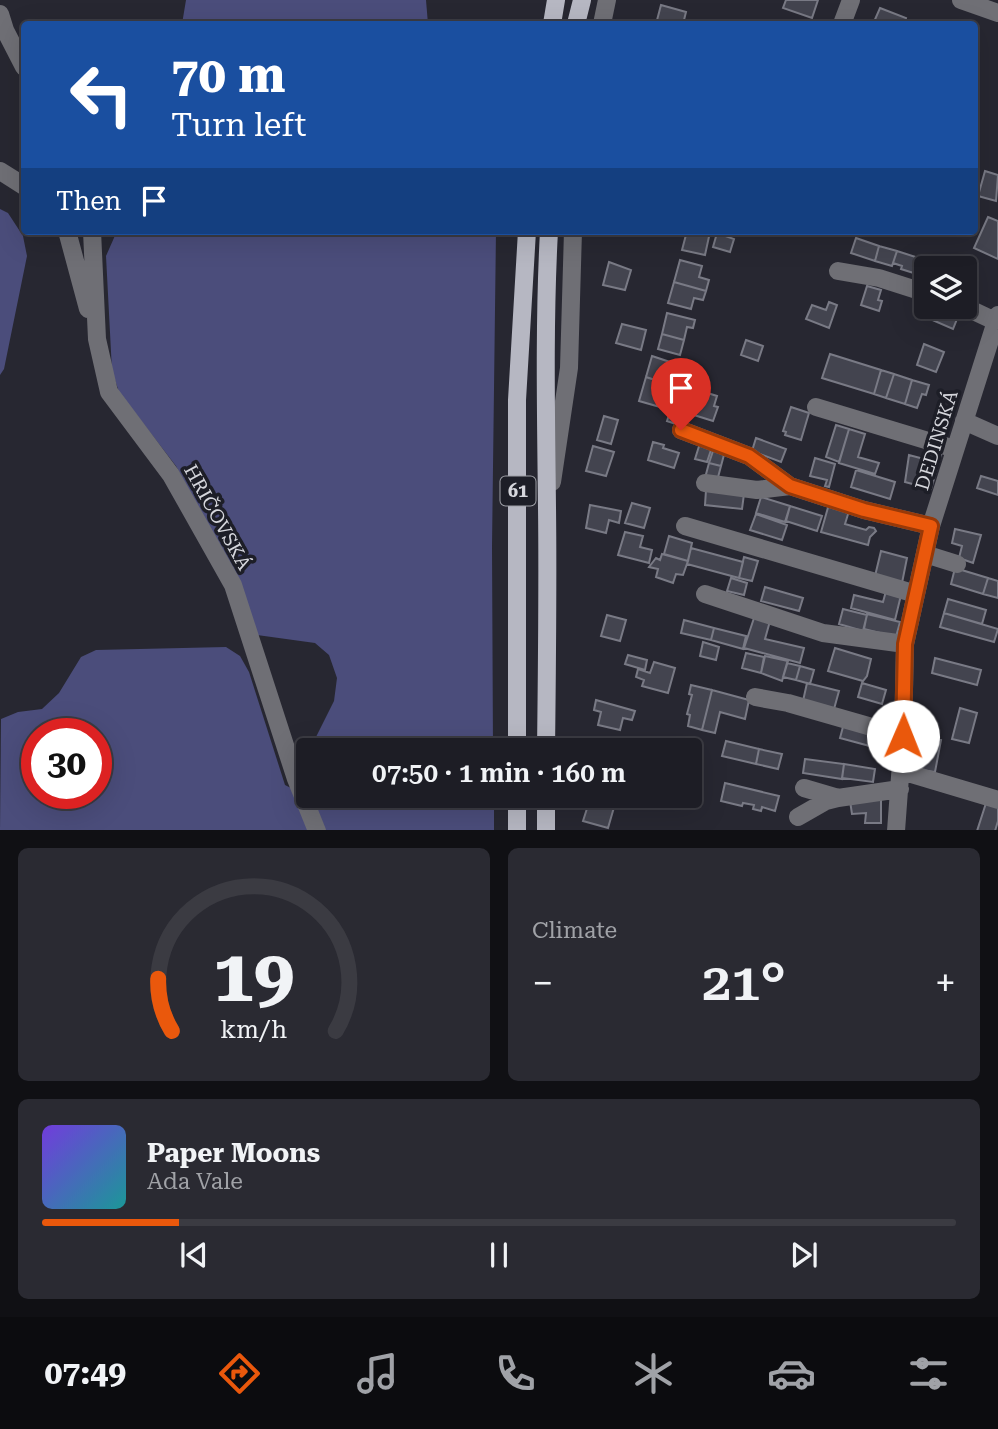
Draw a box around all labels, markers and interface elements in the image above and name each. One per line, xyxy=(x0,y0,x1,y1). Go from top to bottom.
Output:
text: 70 m xyxy=(171,47,286,104)
icon: left xyxy=(56,49,147,140)
text: Turn left xyxy=(171,106,306,144)
icon: arrive xyxy=(135,182,173,220)
text: Then xyxy=(56,186,121,216)
map controls xyxy=(914,256,977,319)
button: layers xyxy=(914,256,977,319)
pin xyxy=(651,358,711,430)
icon: arrive xyxy=(662,369,700,407)
street label: DEDINSKÁ xyxy=(910,387,963,493)
street label: HRIČOVSKÁ xyxy=(179,460,256,575)
road number: 61 xyxy=(500,476,536,505)
position arrow xyxy=(866,699,940,773)
speed limit sign: 30 xyxy=(21,718,112,809)
text: 07:50 · 1 min · 160 m xyxy=(372,758,626,788)
text: Climate xyxy=(532,917,617,944)
text: 19 xyxy=(213,934,295,1019)
text: 21° xyxy=(702,952,786,1013)
text: − xyxy=(532,961,553,1005)
text: + xyxy=(935,961,956,1005)
text: km/h xyxy=(221,1014,287,1043)
text: Paper Moons xyxy=(147,1138,320,1168)
text: Ada Vale xyxy=(147,1168,243,1195)
icon: previous xyxy=(175,1236,213,1274)
icon: pause xyxy=(480,1236,518,1274)
icon: next xyxy=(785,1236,823,1274)
icon: directions xyxy=(215,1349,264,1398)
icon: music xyxy=(353,1349,402,1398)
icon: phone xyxy=(491,1349,540,1398)
icon: climate xyxy=(629,1349,678,1398)
icon: car xyxy=(767,1349,816,1398)
icon: filters xyxy=(904,1349,953,1398)
text: 07:49 xyxy=(44,1354,126,1392)

